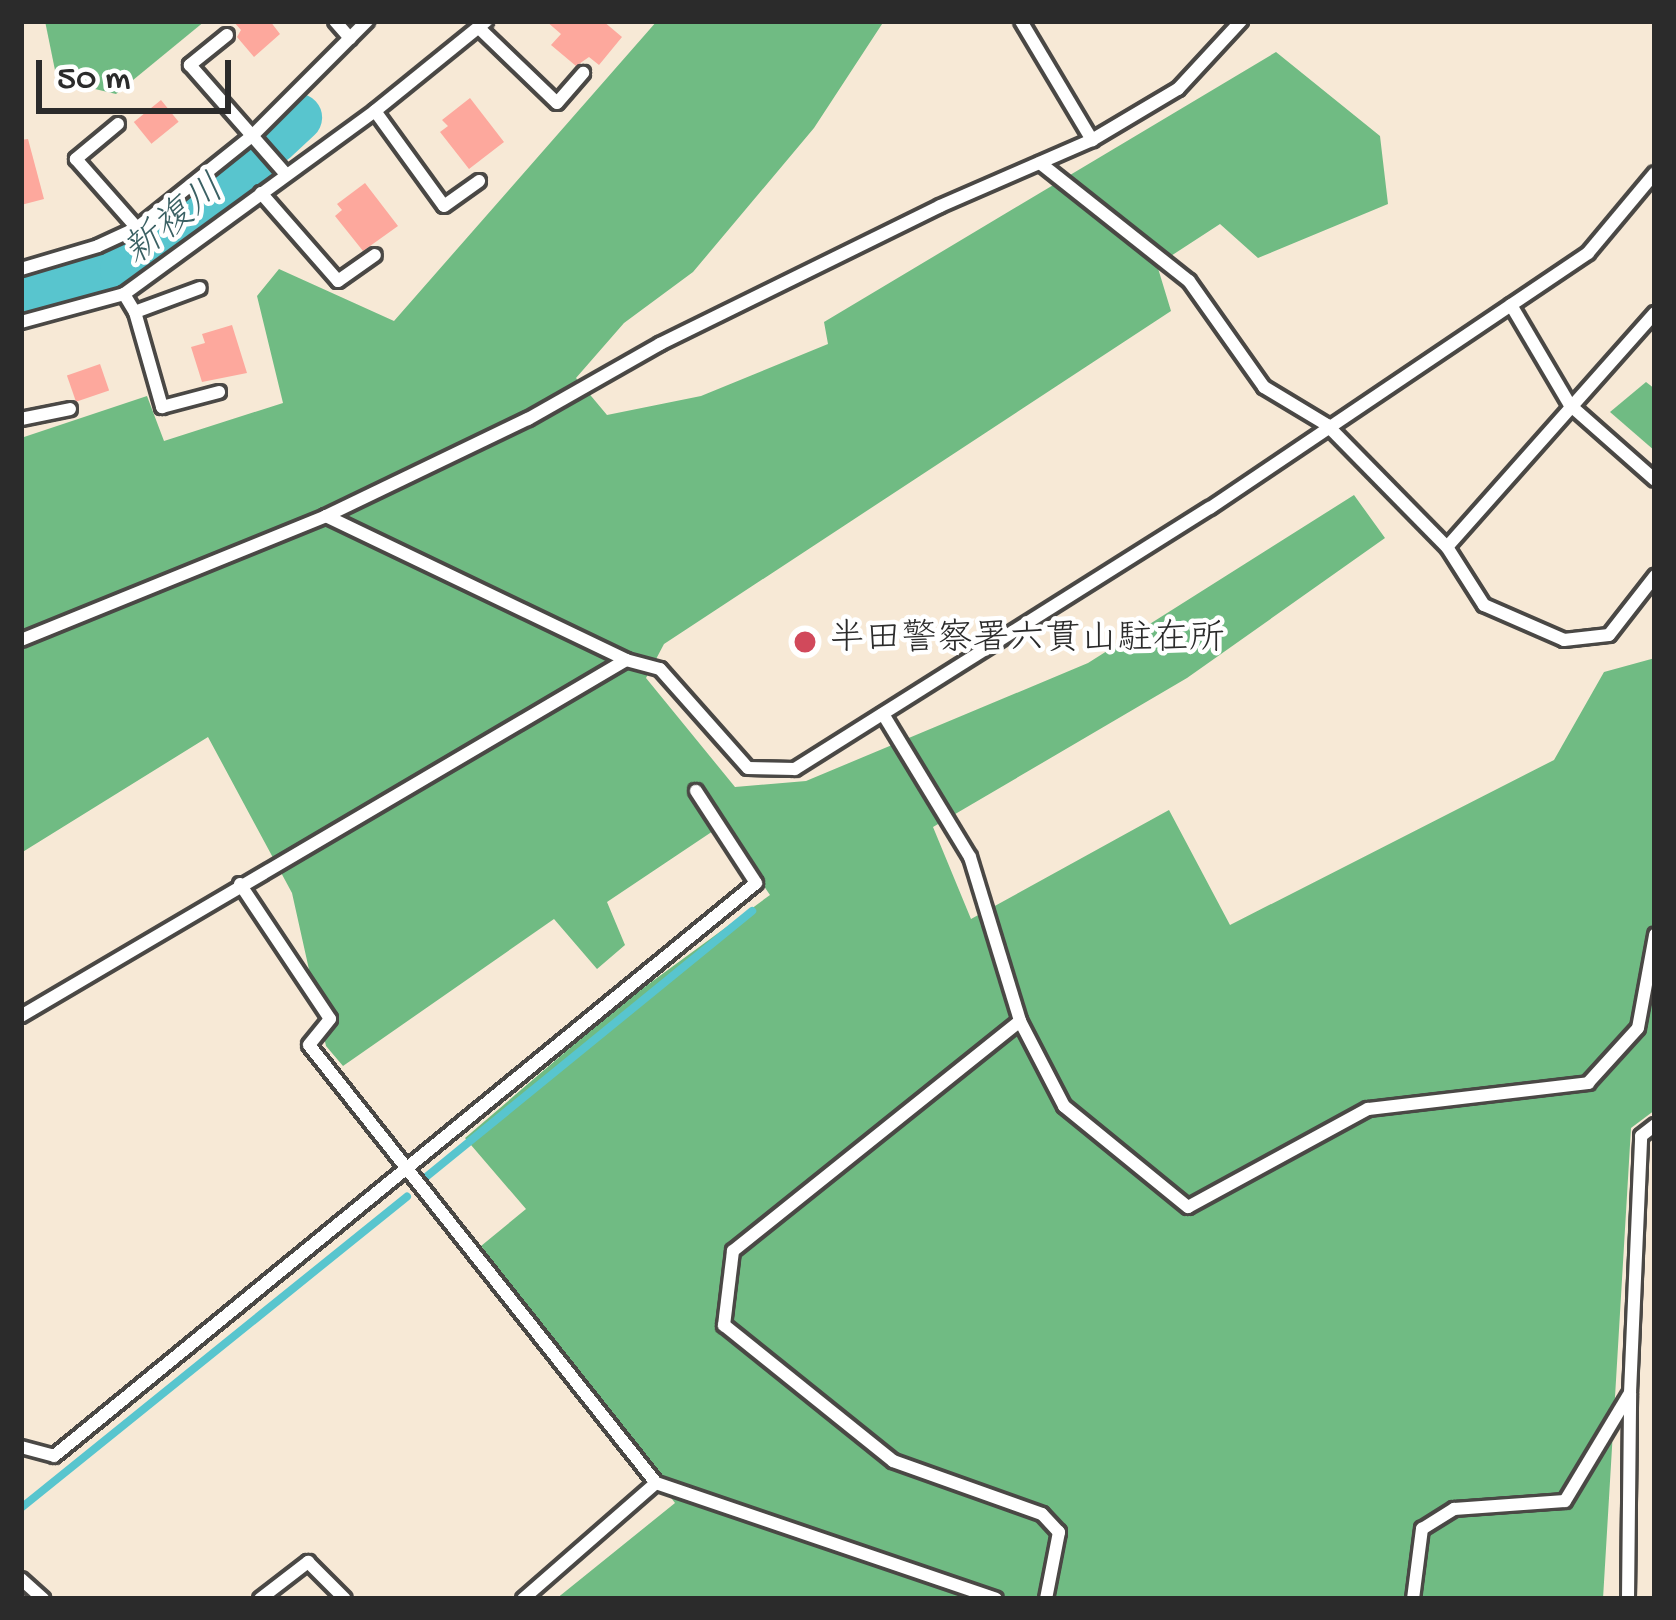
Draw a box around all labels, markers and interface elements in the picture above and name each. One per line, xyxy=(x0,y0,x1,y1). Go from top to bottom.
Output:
scale bar xyxy=(42,36,237,110)
text: 50 m xyxy=(57,59,130,102)
water label: 新複川 xyxy=(116,168,236,278)
place label: 半田警察署六貫山駐在所 xyxy=(829,620,1225,664)
marker: 半田警察署六貫山駐在所 xyxy=(792,629,818,655)

